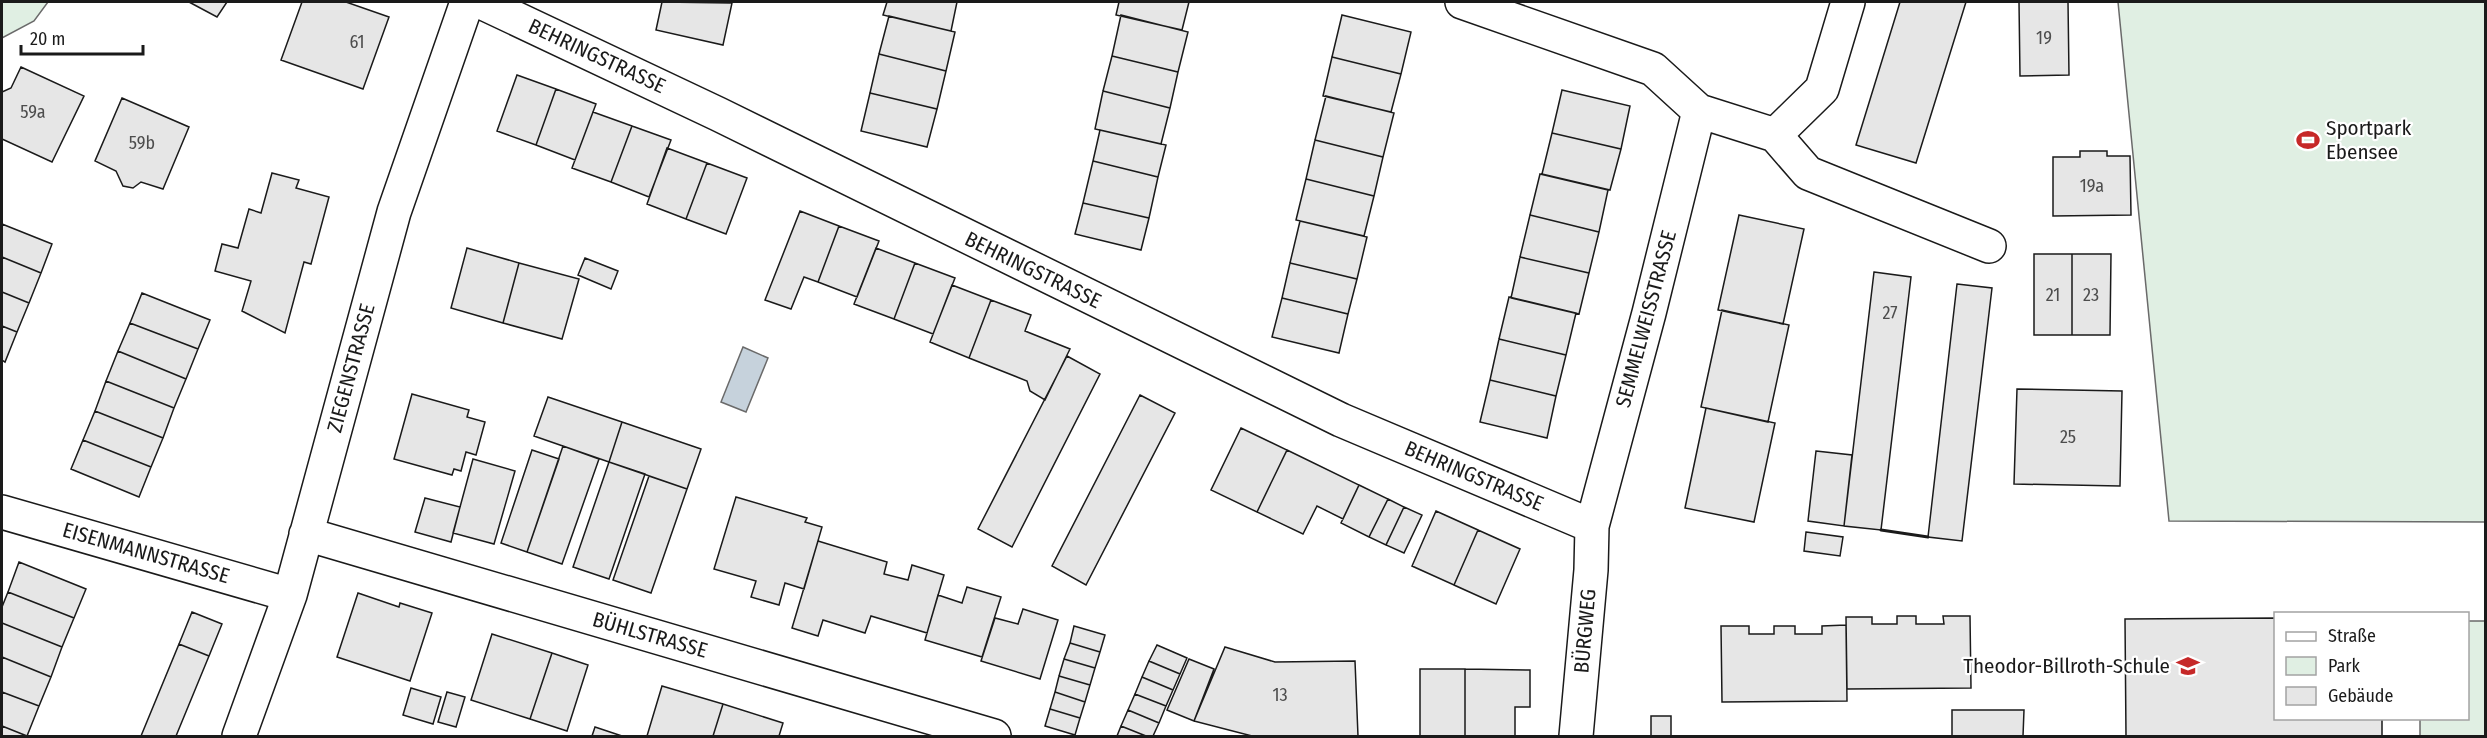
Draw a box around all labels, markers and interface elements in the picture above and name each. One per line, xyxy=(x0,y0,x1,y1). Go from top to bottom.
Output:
street label: BEHRINGSTRASSE xyxy=(524,13,670,99)
scale bar xyxy=(21,18,142,56)
house number: 19 xyxy=(2036,27,2052,49)
text: 20 m xyxy=(30,28,65,50)
house number: 61 xyxy=(349,31,365,53)
house number: 59a xyxy=(20,101,46,123)
place label: Sportpark Ebensee xyxy=(2326,115,2411,165)
sports icon: Sportpark Ebensee xyxy=(2295,127,2321,153)
house number: 59b xyxy=(129,132,155,154)
house number: 19a xyxy=(2080,175,2104,197)
street label: BEHRINGSTRASSE xyxy=(961,226,1106,314)
street label: SEMMELWEISSTRASSE xyxy=(1610,227,1682,410)
house number: 21 xyxy=(2046,284,2060,306)
house number: 23 xyxy=(2083,284,2099,306)
street label: ZIEGENSTRASSE xyxy=(321,301,381,435)
house number: 27 xyxy=(1882,302,1898,324)
house number: 25 xyxy=(2060,426,2076,448)
street label: BEHRINGSTRASSE xyxy=(1401,435,1548,517)
street label: EISENMANNSTRASSE xyxy=(60,517,233,589)
street label: BÜRGWEG xyxy=(1568,588,1602,674)
street label: BÜHLSTRASSE xyxy=(590,606,711,664)
legend xyxy=(2274,612,2469,720)
text: Straße xyxy=(2328,625,2376,647)
place label: Theodor-Billroth-Schule xyxy=(1963,653,2170,679)
school or university icon: Theodor-Billroth-Schule xyxy=(2175,653,2201,679)
text: Park xyxy=(2328,655,2361,677)
house number: 13 xyxy=(1272,684,1288,706)
text: Gebäude xyxy=(2328,685,2394,707)

